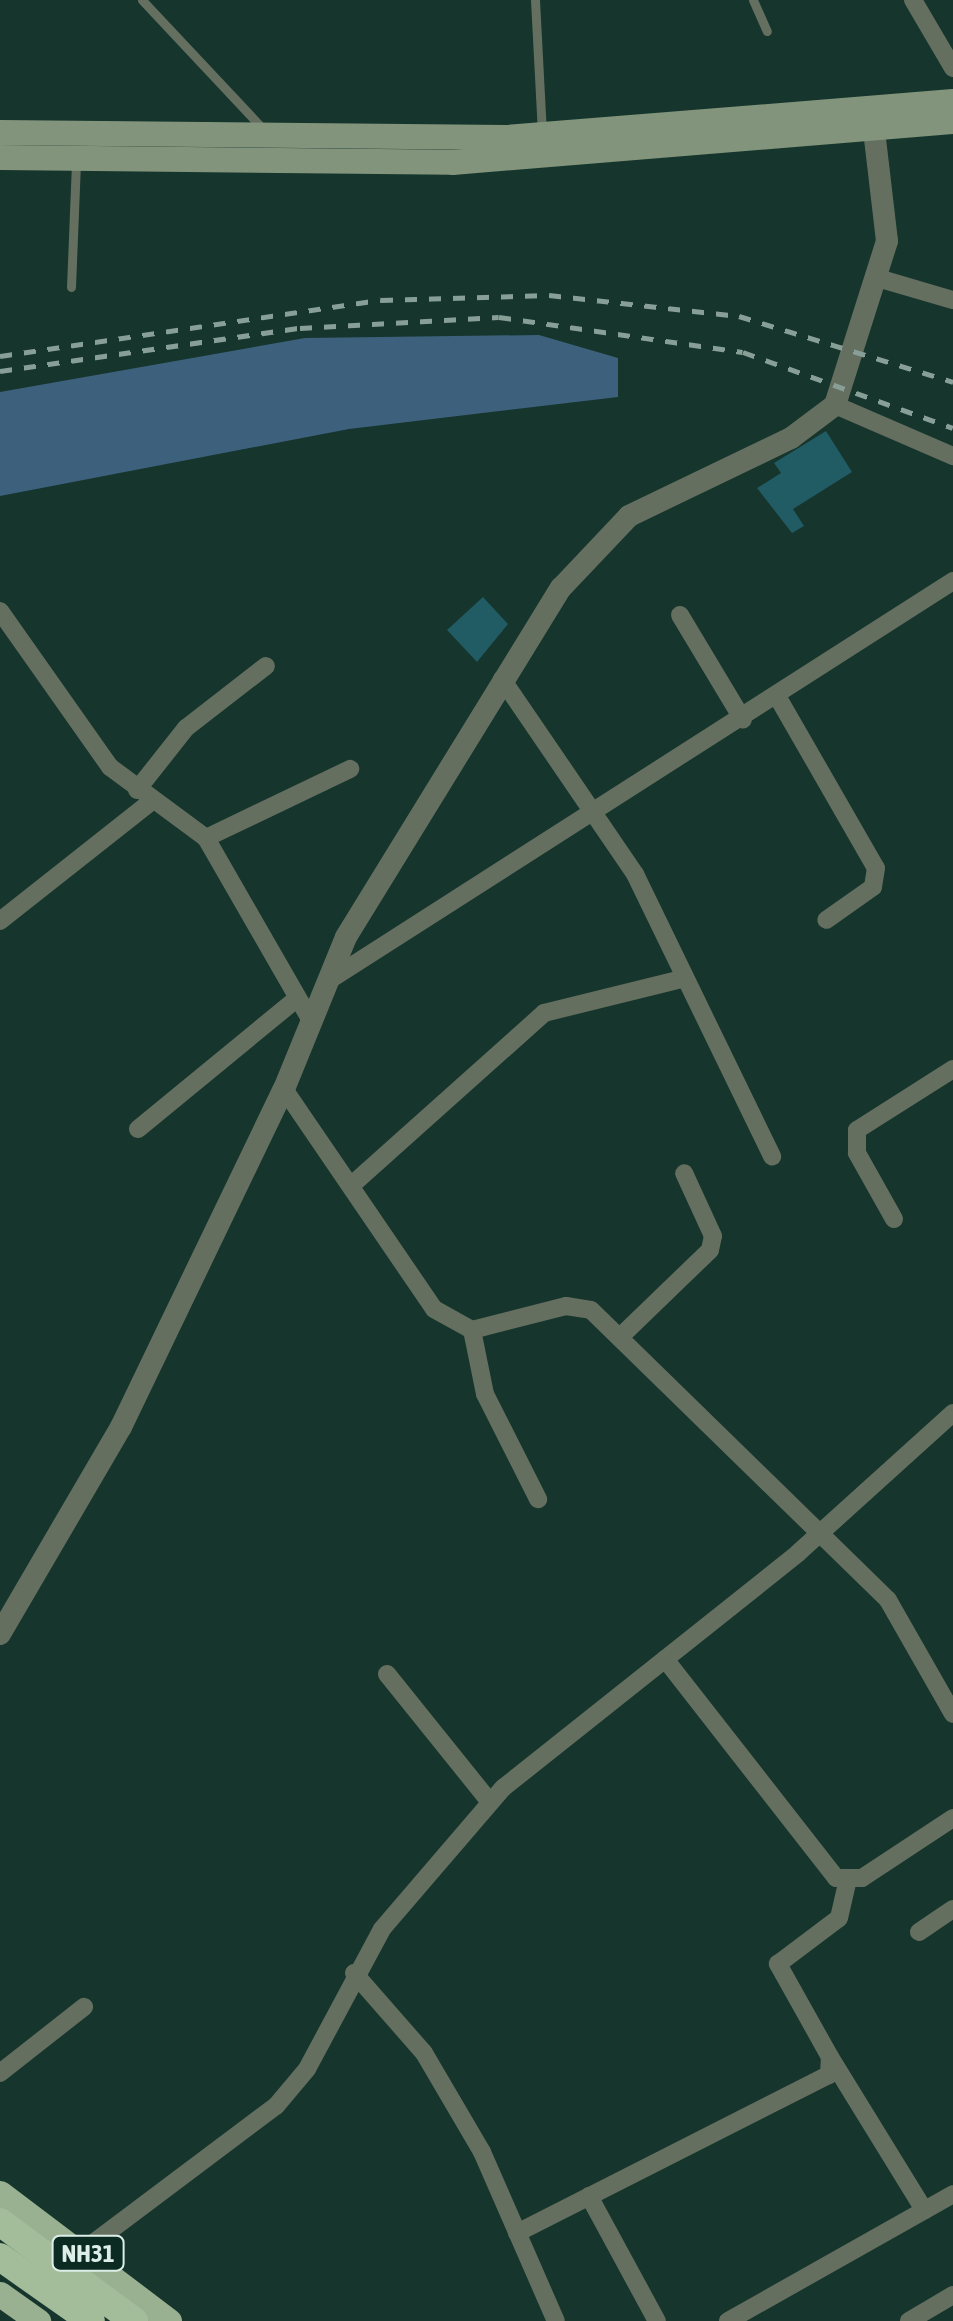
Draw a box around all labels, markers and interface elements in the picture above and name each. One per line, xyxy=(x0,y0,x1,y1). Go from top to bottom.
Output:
road number: NH31 xyxy=(51,2233,126,2273)

